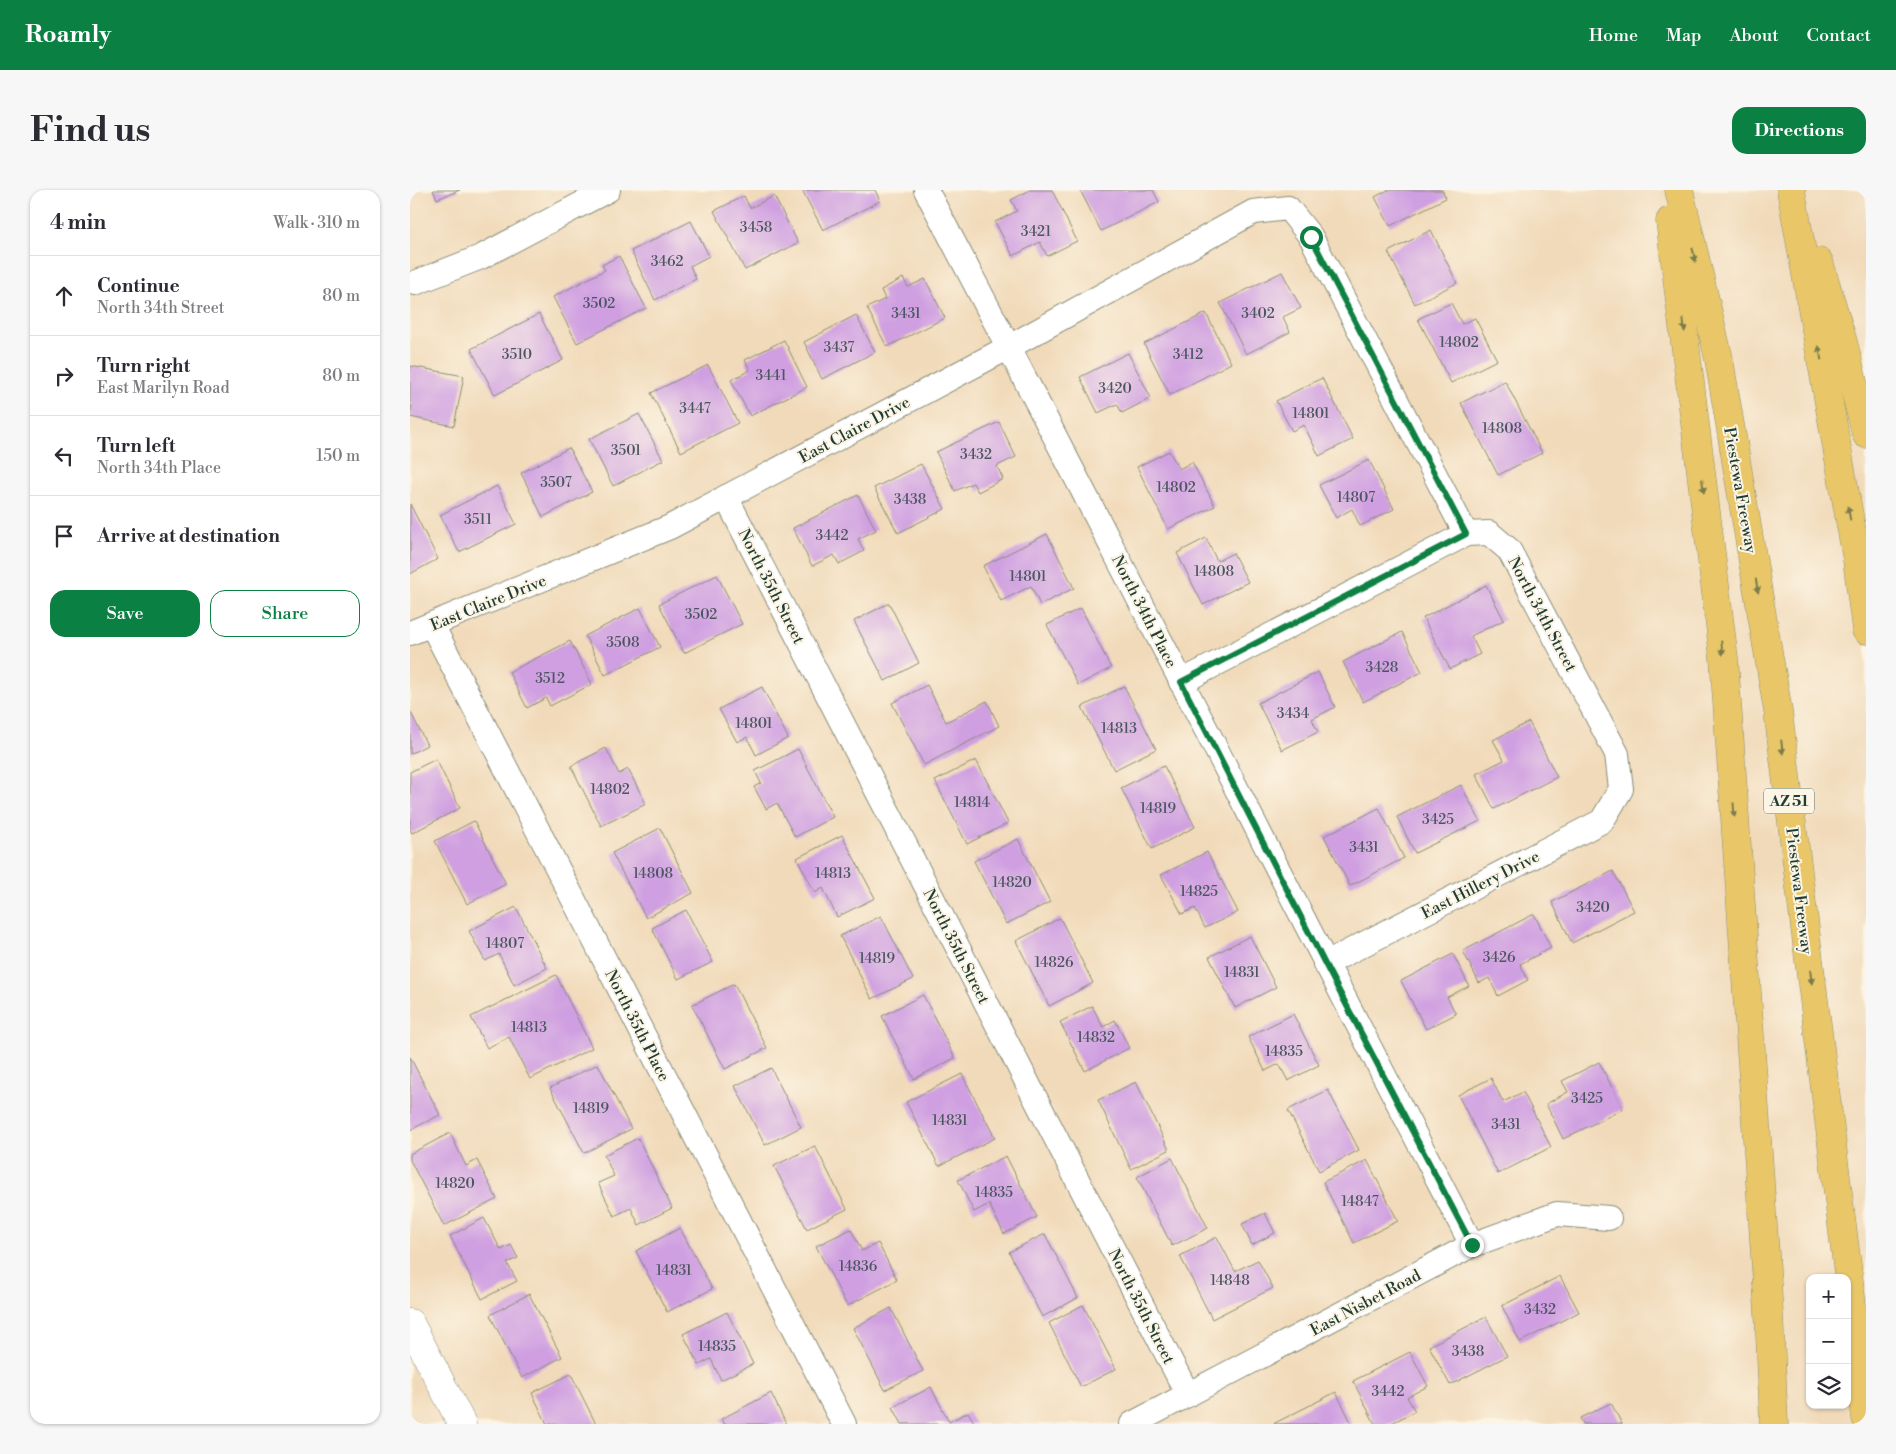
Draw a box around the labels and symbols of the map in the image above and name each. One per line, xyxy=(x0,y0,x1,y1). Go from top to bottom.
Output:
house number: 3458 xyxy=(740,219,772,237)
house number: 3421 xyxy=(1021,223,1051,241)
route start xyxy=(1300,226,1323,249)
one-way arrow xyxy=(1691,247,1699,263)
house number: 3462 xyxy=(651,253,683,271)
house number: 3502 xyxy=(583,295,615,313)
house number: 3431 xyxy=(891,305,921,323)
house number: 3402 xyxy=(1241,305,1275,323)
one-way arrow xyxy=(1680,317,1688,333)
house number: 14802 xyxy=(1439,334,1479,352)
house number: 3437 xyxy=(824,339,854,357)
one-way arrow xyxy=(1816,344,1824,360)
house number: 3510 xyxy=(502,346,532,364)
house number: 3412 xyxy=(1173,346,1203,364)
house number: 3441 xyxy=(756,367,786,385)
house number: 3420 xyxy=(1098,380,1132,398)
street label: East Claire Drive xyxy=(795,392,914,468)
house number: 3447 xyxy=(679,400,711,418)
house number: 14801 xyxy=(1292,405,1330,423)
house number: 14808 xyxy=(1482,420,1522,438)
street label: Piestewa Freeway xyxy=(1719,426,1761,555)
house number: 3501 xyxy=(611,442,641,460)
house number: 3432 xyxy=(960,446,992,464)
house number: 3507 xyxy=(540,474,572,492)
house number: 14802 xyxy=(1156,479,1196,497)
one-way arrow xyxy=(1699,479,1707,495)
house number: 14807 xyxy=(1337,489,1375,507)
house number: 3438 xyxy=(894,491,926,509)
one-way arrow xyxy=(1845,505,1853,520)
house number: 3511 xyxy=(464,511,492,529)
street label: North 35th Street xyxy=(733,526,809,648)
house number: 3442 xyxy=(816,527,848,545)
street label: North 34th Place xyxy=(1107,552,1181,671)
street label: North 34th Street xyxy=(1503,553,1581,676)
house number: 14808 xyxy=(1194,563,1234,581)
house number: 14801 xyxy=(1009,568,1047,586)
street label: East Claire Drive xyxy=(427,571,549,635)
one-way arrow xyxy=(1753,578,1761,594)
house number: 3502 xyxy=(685,606,717,624)
house number: 3508 xyxy=(606,634,640,652)
one-way arrow xyxy=(1718,640,1726,656)
house number: 3428 xyxy=(1366,659,1398,677)
house number: 3512 xyxy=(535,670,565,688)
house number: 3434 xyxy=(1277,705,1309,723)
house number: 14801 xyxy=(735,715,773,733)
house number: 14813 xyxy=(1101,720,1137,738)
one-way arrow xyxy=(1779,739,1787,755)
house number: 14802 xyxy=(590,781,630,799)
road number: AZ 51 xyxy=(1764,788,1814,814)
house number: 14814 xyxy=(954,794,990,812)
house number: 14819 xyxy=(1140,800,1176,818)
one-way arrow xyxy=(1730,802,1738,818)
house number: 3425 xyxy=(1422,811,1454,829)
street label: Piestewa Freeway xyxy=(1781,827,1817,956)
house number: 3431 xyxy=(1349,839,1379,857)
street label: East Hillery Drive xyxy=(1418,846,1543,923)
house number: 14808 xyxy=(633,865,673,883)
house number: 14813 xyxy=(815,865,851,883)
house number: 14820 xyxy=(992,874,1032,892)
house number: 14825 xyxy=(1180,883,1218,901)
street label: North 35th Street xyxy=(918,886,994,1008)
house number: 3420 xyxy=(1576,899,1610,917)
house number: 14807 xyxy=(486,935,524,953)
house number: 3426 xyxy=(1483,949,1516,967)
house number: 14819 xyxy=(859,950,895,968)
house number: 14826 xyxy=(1035,954,1074,972)
house number: 14831 xyxy=(1224,964,1260,982)
street label: North 35th Place xyxy=(600,966,674,1085)
one-way arrow xyxy=(1807,970,1815,986)
house number: 14813 xyxy=(511,1019,547,1037)
house number: 14832 xyxy=(1077,1029,1115,1047)
house number: 14835 xyxy=(1265,1043,1303,1061)
house number: 3425 xyxy=(1571,1090,1603,1108)
house number: 14819 xyxy=(573,1100,609,1118)
house number: 14831 xyxy=(932,1112,968,1130)
house number: 3431 xyxy=(1491,1116,1521,1134)
house number: 14820 xyxy=(435,1175,475,1193)
house number: 14835 xyxy=(975,1184,1013,1202)
house number: 14847 xyxy=(1341,1193,1379,1211)
route end xyxy=(1461,1234,1484,1257)
street label: North 35th Street xyxy=(1103,1246,1179,1368)
house number: 14836 xyxy=(839,1258,878,1276)
house number: 14831 xyxy=(656,1262,692,1280)
street label: East Nisbet Road xyxy=(1307,1265,1424,1341)
house number: 14848 xyxy=(1210,1272,1250,1290)
house number: 3432 xyxy=(1524,1301,1556,1319)
house number: 14835 xyxy=(698,1338,736,1356)
house number: 3438 xyxy=(1452,1343,1484,1361)
house number: 3442 xyxy=(1372,1383,1404,1401)

